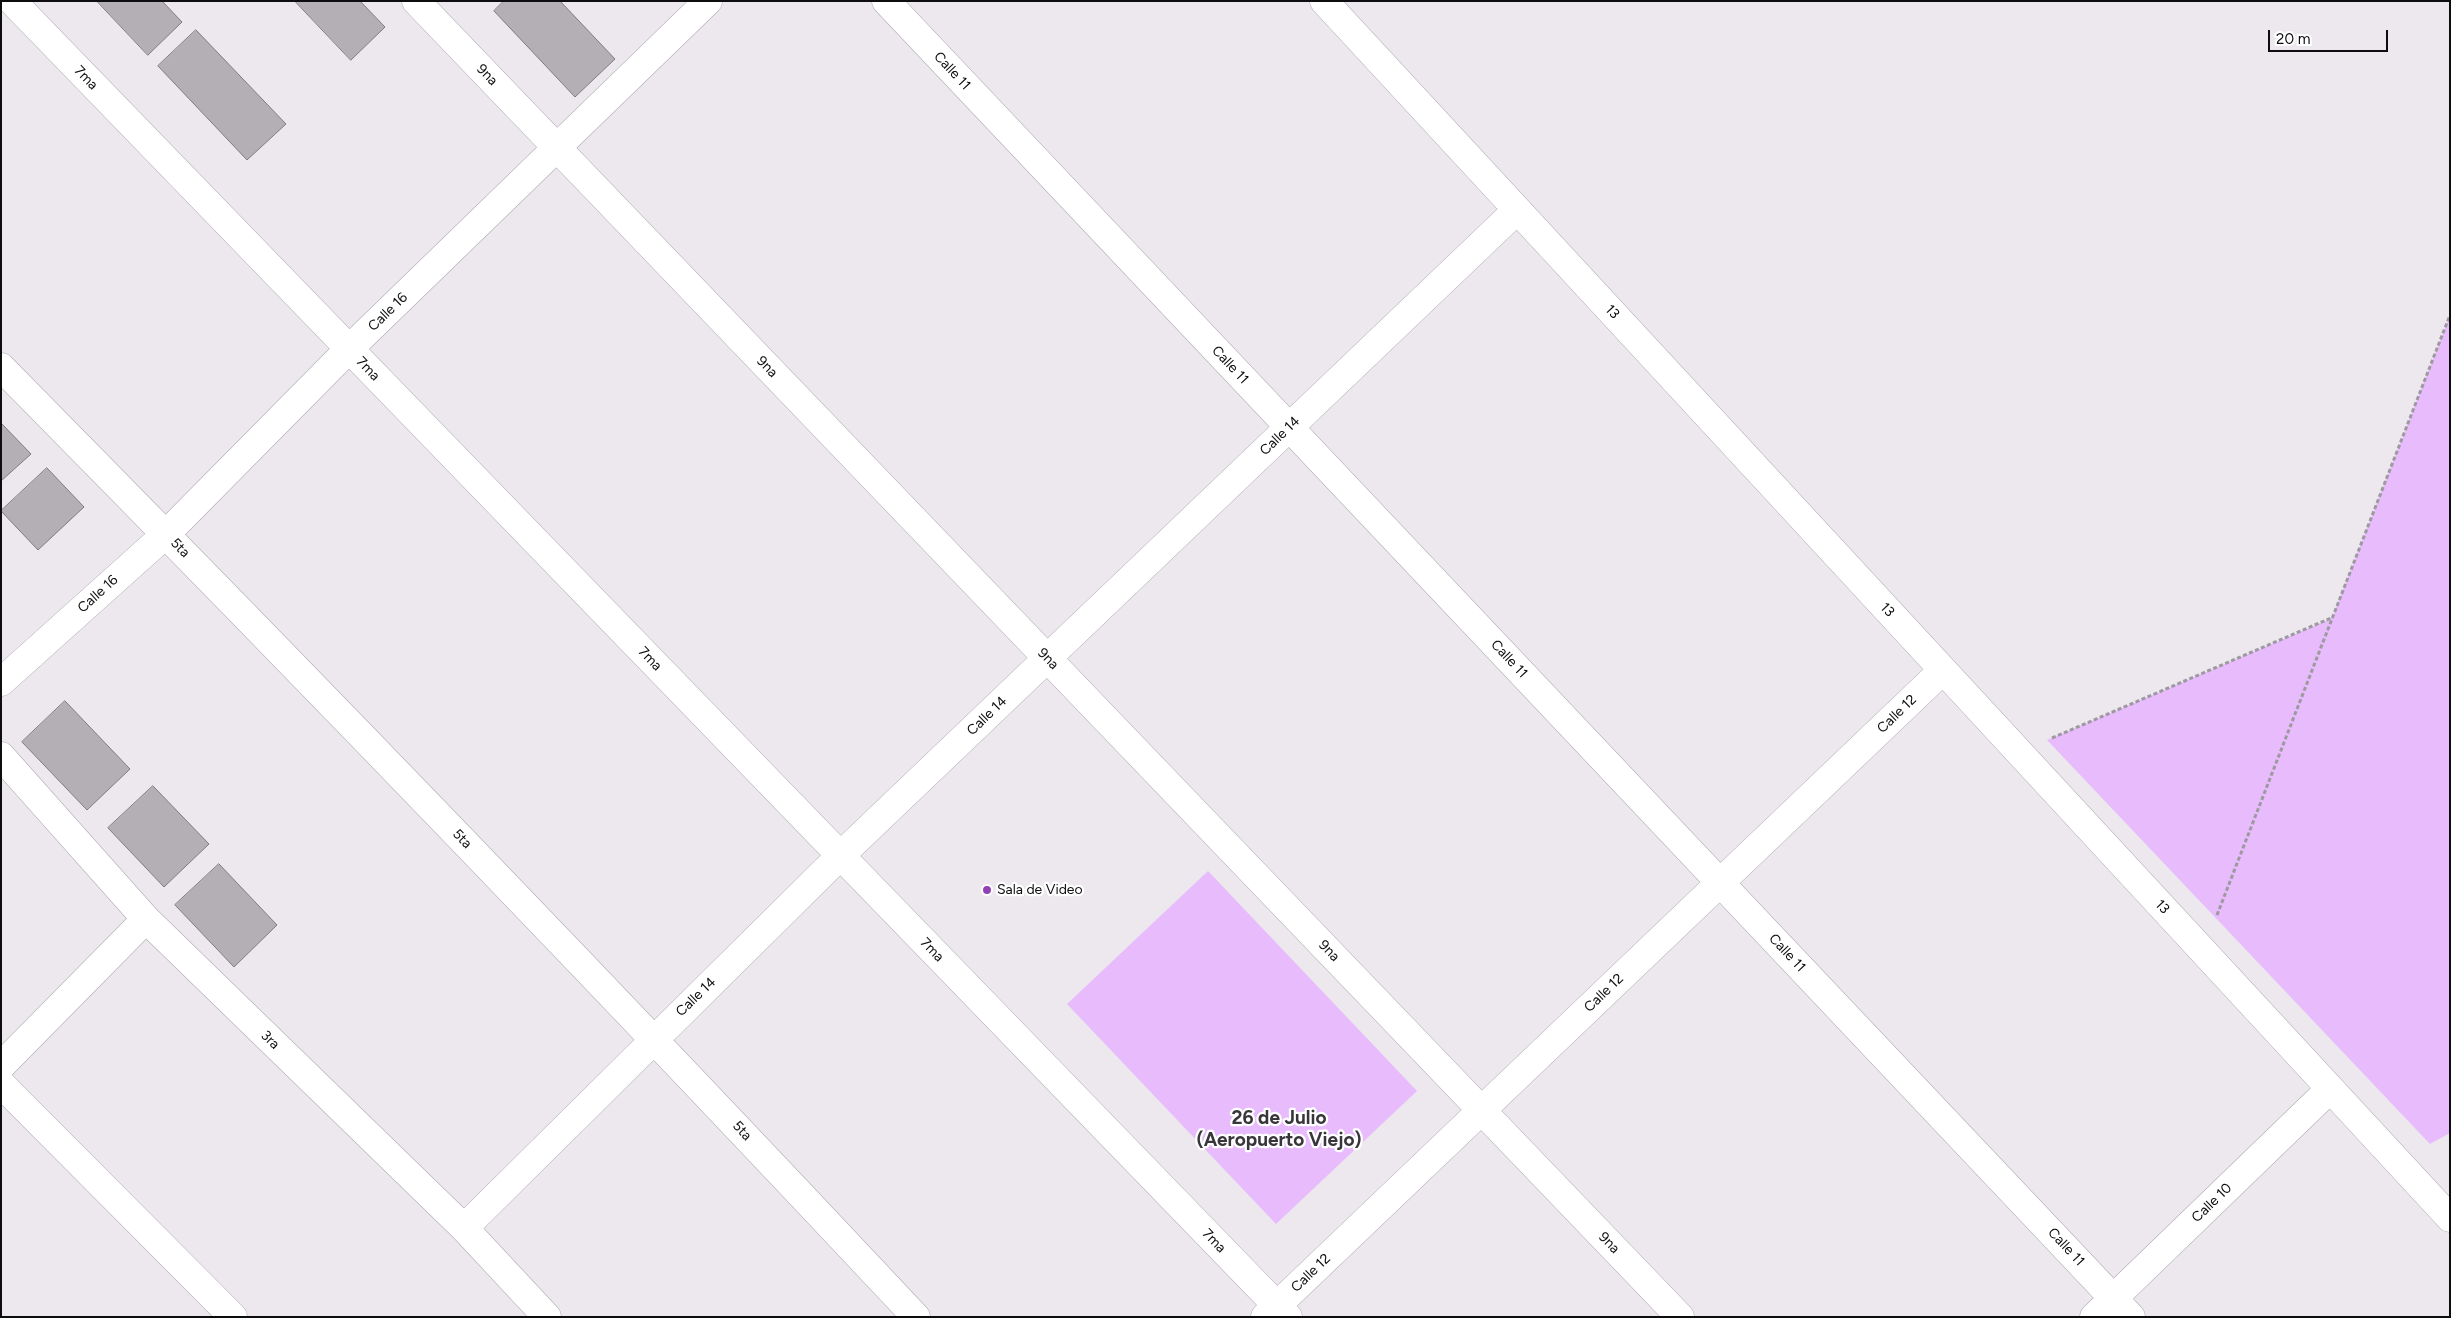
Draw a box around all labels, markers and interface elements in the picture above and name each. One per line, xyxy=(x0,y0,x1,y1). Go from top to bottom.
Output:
scale bar xyxy=(2271,20,2391,52)
text: 20 m xyxy=(2276,30,2310,48)
street label: Calle 11 xyxy=(930,48,974,94)
street label: 9na xyxy=(473,61,501,89)
street label: 7ma xyxy=(71,63,101,93)
street label: Calle 16 xyxy=(365,289,411,335)
street label: 13 xyxy=(1601,301,1623,323)
street label: Calle 11 xyxy=(1208,342,1252,388)
street label: 9na xyxy=(753,353,781,381)
street label: 7ma xyxy=(353,354,383,384)
street label: Calle 14 xyxy=(1257,413,1303,459)
street label: 5ta xyxy=(167,535,193,561)
street label: Calle 16 xyxy=(74,572,122,616)
street label: 13 xyxy=(1876,599,1898,621)
street label: Calle 11 xyxy=(1487,636,1531,682)
street label: 7ma xyxy=(635,644,665,674)
street label: 9na xyxy=(1034,645,1062,673)
street label: Calle 12 xyxy=(1874,691,1920,737)
street label: Calle 14 xyxy=(964,693,1010,739)
street label: 5ta xyxy=(449,826,475,852)
place label: Sala de Video xyxy=(997,882,1083,898)
marker: Sala de Video xyxy=(981,884,993,896)
street label: 13 xyxy=(2151,896,2173,918)
street label: Calle 11 xyxy=(1765,930,1809,976)
street label: 7ma xyxy=(917,935,947,965)
street label: 9na xyxy=(1315,937,1343,965)
street label: Calle 12 xyxy=(1581,970,1627,1016)
street label: Calle 14 xyxy=(673,974,719,1020)
street label: 3ra xyxy=(257,1027,283,1053)
district label: 26 de Julio (Aeropuerto Viejo) xyxy=(1196,1107,1362,1151)
street label: 5ta xyxy=(729,1118,755,1144)
street label: Calle 10 xyxy=(2188,1180,2236,1226)
street label: Calle 11 xyxy=(2044,1224,2088,1270)
street label: 7ma xyxy=(1199,1226,1229,1256)
street label: 9na xyxy=(1595,1229,1623,1257)
street label: Calle 12 xyxy=(1288,1250,1334,1296)

